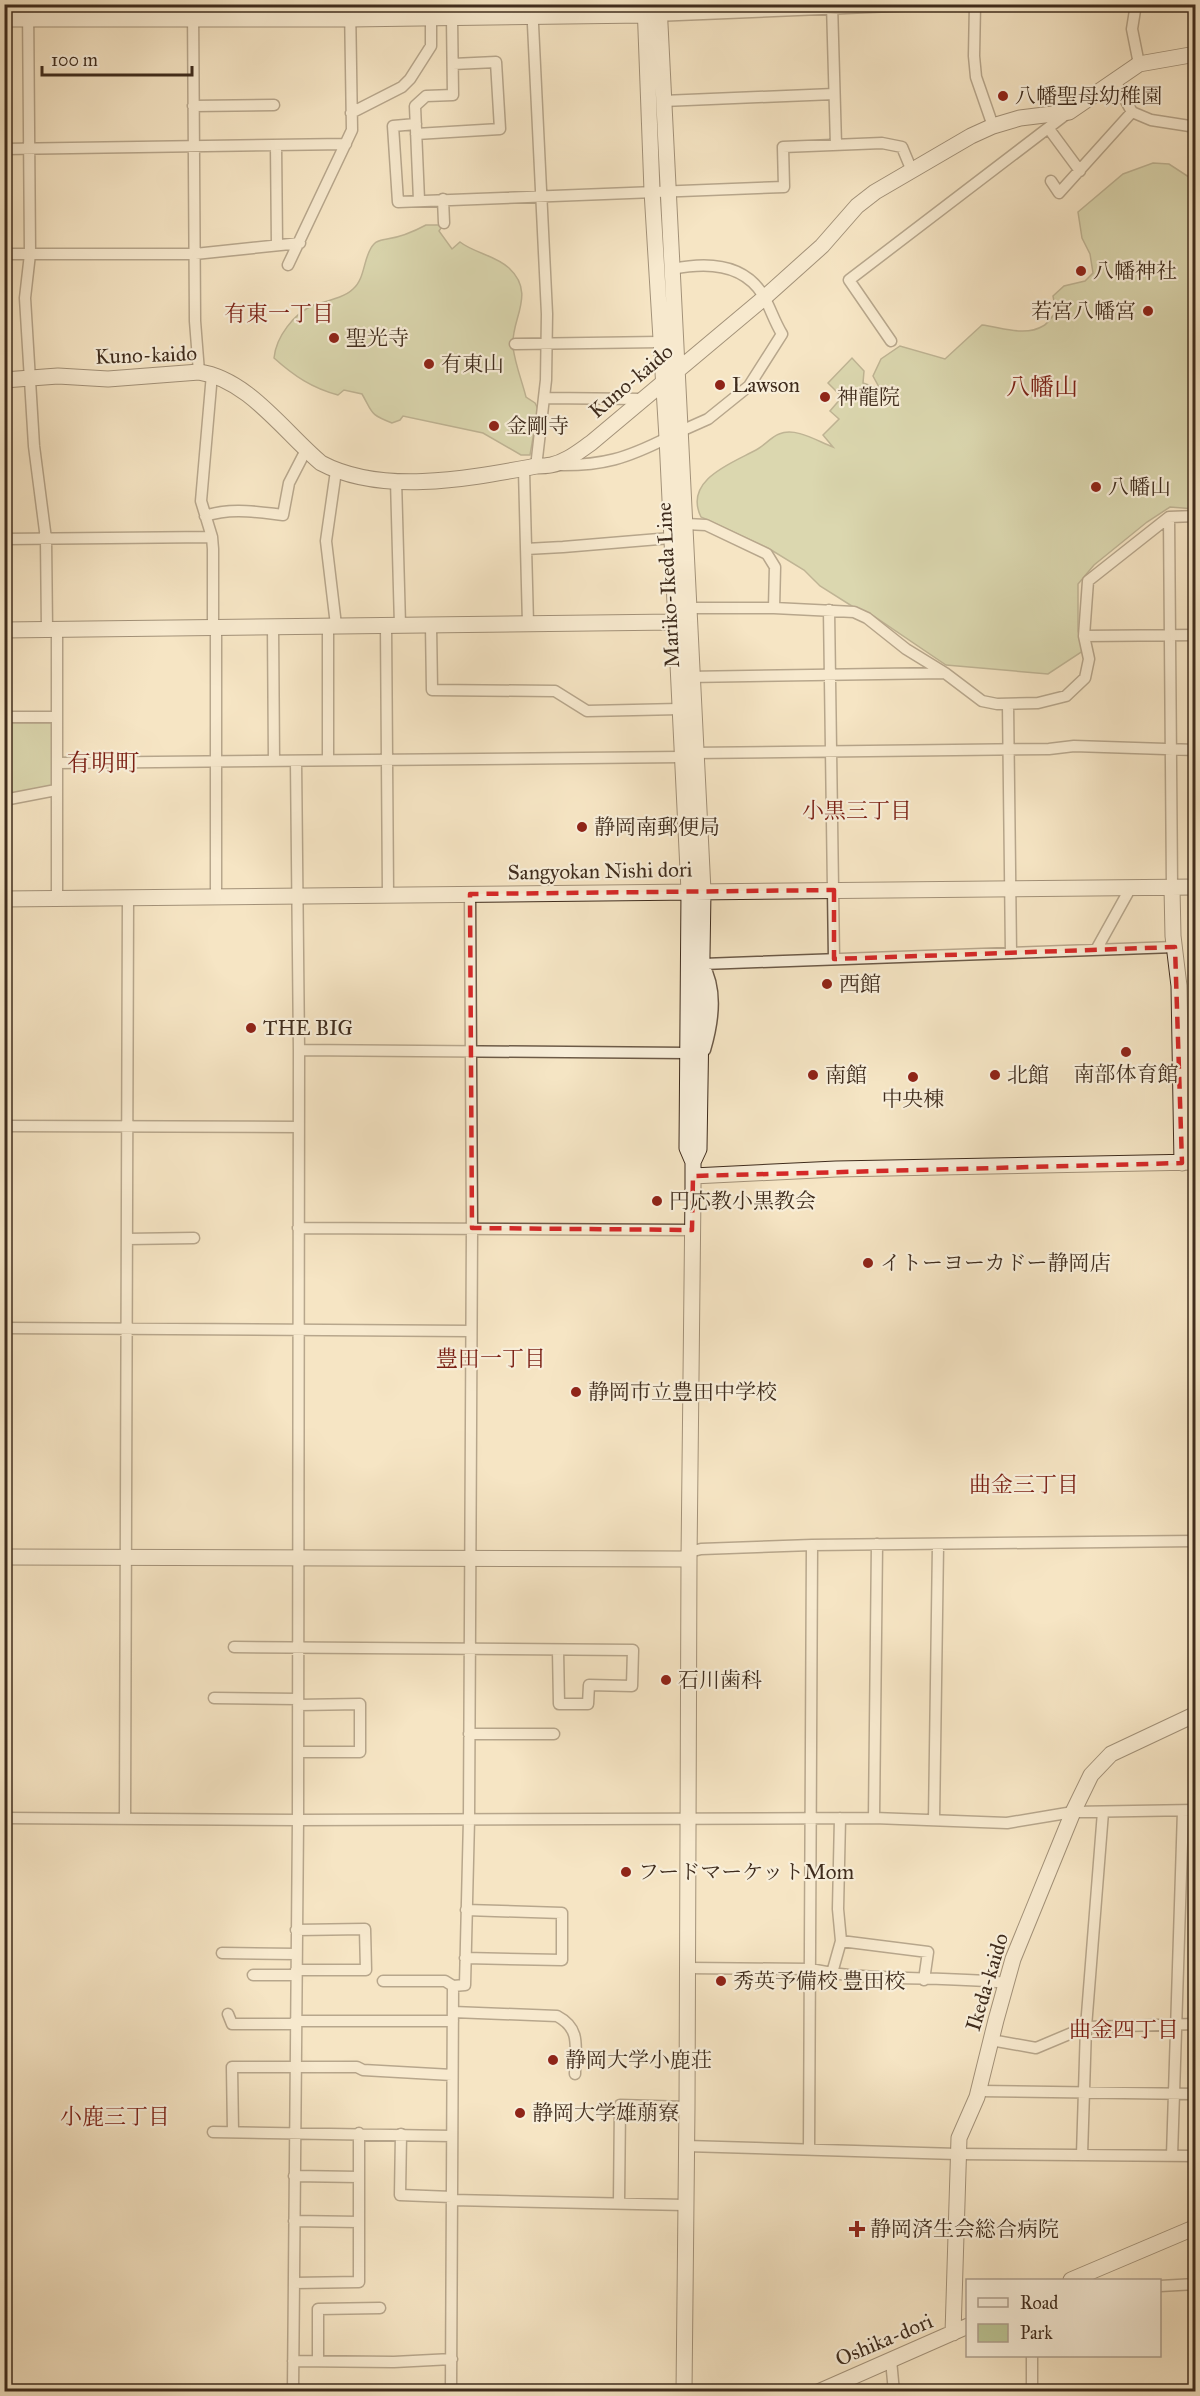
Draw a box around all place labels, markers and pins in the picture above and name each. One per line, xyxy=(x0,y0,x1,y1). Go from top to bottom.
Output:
place label: 八幡聖母幼稚園 xyxy=(1015,83,1162,109)
marker: 八幡聖母幼稚園 xyxy=(996,89,1010,103)
place label: 八幡神社 xyxy=(1093,258,1177,284)
marker: 八幡神社 xyxy=(1074,264,1088,278)
place label: 若宮八幡宮 xyxy=(1031,298,1136,324)
marker: 若宮八幡宮 xyxy=(1141,304,1155,318)
place label: 聖光寺 xyxy=(346,325,409,351)
marker: 聖光寺 xyxy=(327,331,341,345)
place label: 有東山 xyxy=(441,351,504,377)
marker: 有東山 xyxy=(422,357,436,371)
place label: Lawson xyxy=(732,372,800,398)
marker: Lawson xyxy=(713,378,727,392)
place label: 神龍院 xyxy=(837,384,900,410)
marker: 神龍院 xyxy=(818,390,832,404)
place label: 金剛寺 xyxy=(506,413,569,439)
marker: 金剛寺 xyxy=(487,419,501,433)
place label: 八幡山 xyxy=(1108,474,1171,500)
marker: 八幡山 xyxy=(1089,480,1103,494)
place label: 静岡南郵便局 xyxy=(594,814,720,840)
marker: 静岡南郵便局 xyxy=(575,820,589,834)
place label: 西館 xyxy=(839,971,881,997)
marker: 西館 xyxy=(820,977,834,991)
place label: THE BIG xyxy=(263,1015,353,1041)
marker: THE BIG xyxy=(244,1021,258,1035)
marker: 南部体育館 xyxy=(1119,1045,1133,1059)
place label: 南部体育館 xyxy=(1074,1061,1179,1087)
place label: 南館 xyxy=(825,1062,867,1088)
place label: 北館 xyxy=(1007,1062,1049,1088)
marker: 南館 xyxy=(806,1068,820,1082)
marker: 北館 xyxy=(988,1068,1002,1082)
marker: 中央棟 xyxy=(906,1070,920,1084)
place label: 中央棟 xyxy=(882,1086,945,1112)
place label: 円応教小黒教会 xyxy=(669,1188,816,1214)
marker: 円応教小黒教会 xyxy=(650,1194,664,1208)
place label: イトーヨーカドー静岡店 xyxy=(880,1250,1111,1276)
marker: イトーヨーカドー静岡店 xyxy=(861,1256,875,1270)
place label: 静岡市立豊田中学校 xyxy=(588,1379,777,1405)
marker: 静岡市立豊田中学校 xyxy=(569,1385,583,1399)
place label: 石川歯科 xyxy=(678,1667,762,1693)
marker: 石川歯科 xyxy=(659,1673,673,1687)
place label: フードマーケットMom xyxy=(638,1859,854,1885)
marker: フードマーケットMom xyxy=(619,1865,633,1879)
place label: 秀英予備校 豊田校 xyxy=(733,1968,906,1994)
marker: 秀英予備校 豊田校 xyxy=(714,1974,728,1988)
place label: 静岡大学小鹿荘 xyxy=(565,2047,712,2073)
marker: 静岡大学小鹿荘 xyxy=(546,2053,560,2067)
place label: 静岡大学雄萠寮 xyxy=(532,2100,679,2126)
marker: 静岡大学雄萠寮 xyxy=(513,2106,527,2120)
place label: 静岡済生会総合病院 xyxy=(870,2216,1059,2242)
marker: 静岡済生会総合病院 xyxy=(848,2220,866,2238)

